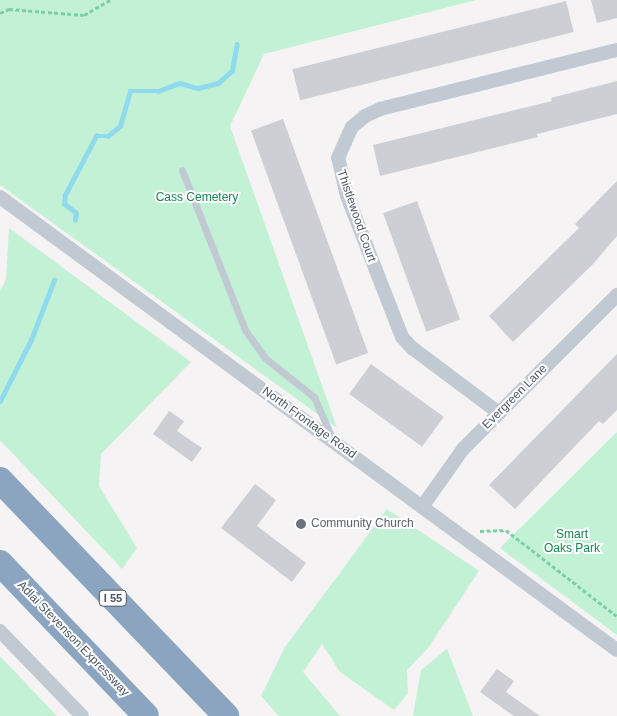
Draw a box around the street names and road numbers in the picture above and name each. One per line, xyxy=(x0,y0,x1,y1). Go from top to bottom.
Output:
street label: Thistlewood Court xyxy=(333,168,379,264)
street label: Evergreen Lane xyxy=(480,362,550,432)
street label: North Frontage Road xyxy=(259,384,359,462)
street label: Adlai Stevenson Expressway xyxy=(14,578,132,700)
road number: I 55 xyxy=(98,590,128,606)

